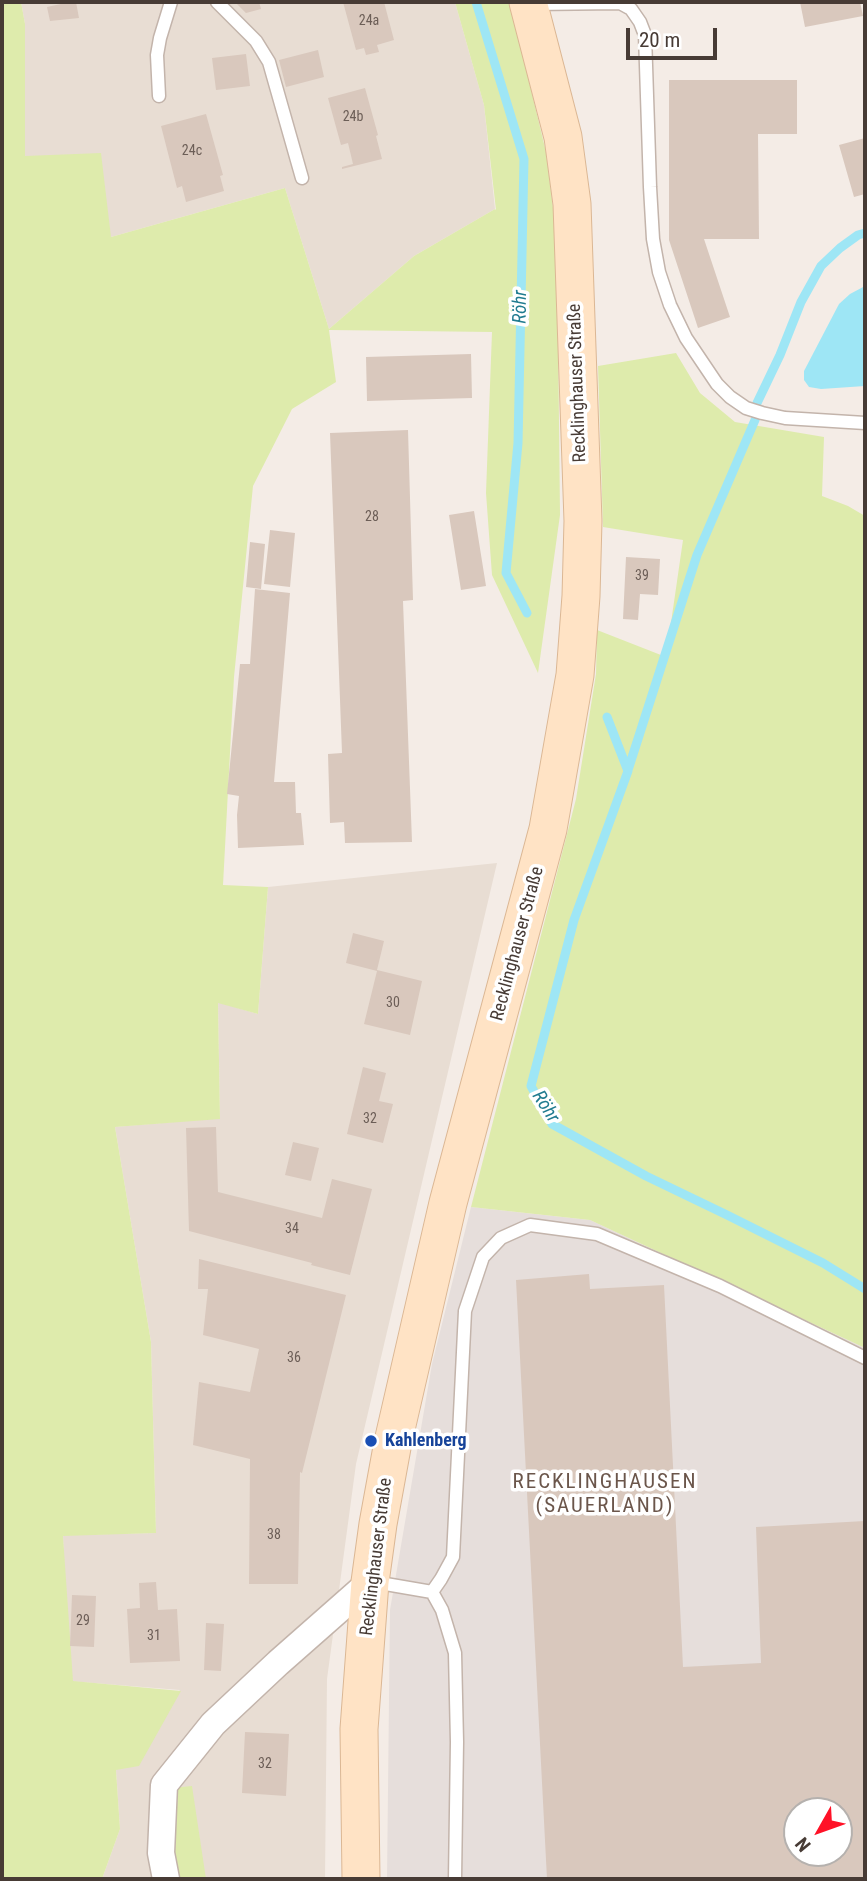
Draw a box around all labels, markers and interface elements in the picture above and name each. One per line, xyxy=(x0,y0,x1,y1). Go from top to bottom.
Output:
house number: 24a xyxy=(359,13,379,29)
scale bar xyxy=(629,14,720,58)
text: 20 m xyxy=(639,28,680,52)
house number: 24b xyxy=(343,109,363,125)
house number: 24c xyxy=(182,143,202,159)
water label: Röhr xyxy=(509,290,533,324)
street label: Recklinghauser Straße xyxy=(564,303,592,463)
house number: 28 xyxy=(365,509,379,525)
house number: 39 xyxy=(635,568,649,584)
street label: Recklinghauser Straße xyxy=(487,865,549,1023)
house number: 30 xyxy=(386,995,400,1011)
water label: Röhr xyxy=(526,1087,564,1127)
house number: 32 xyxy=(363,1111,377,1127)
house number: 34 xyxy=(285,1221,299,1237)
house number: 36 xyxy=(287,1350,301,1366)
place label: Kahlenberg xyxy=(385,1430,467,1452)
marker: Kahlenberg xyxy=(363,1433,379,1449)
district label: RECKLINGHAUSEN (SAUERLAND) xyxy=(514,1470,696,1520)
street label: Recklinghauser Straße xyxy=(357,1477,397,1637)
house number: 38 xyxy=(267,1527,281,1543)
house number: 29 xyxy=(76,1613,90,1629)
house number: 31 xyxy=(147,1628,161,1644)
house number: 32 xyxy=(258,1756,272,1772)
north arrow xyxy=(783,1797,853,1867)
text: N xyxy=(791,1833,816,1856)

